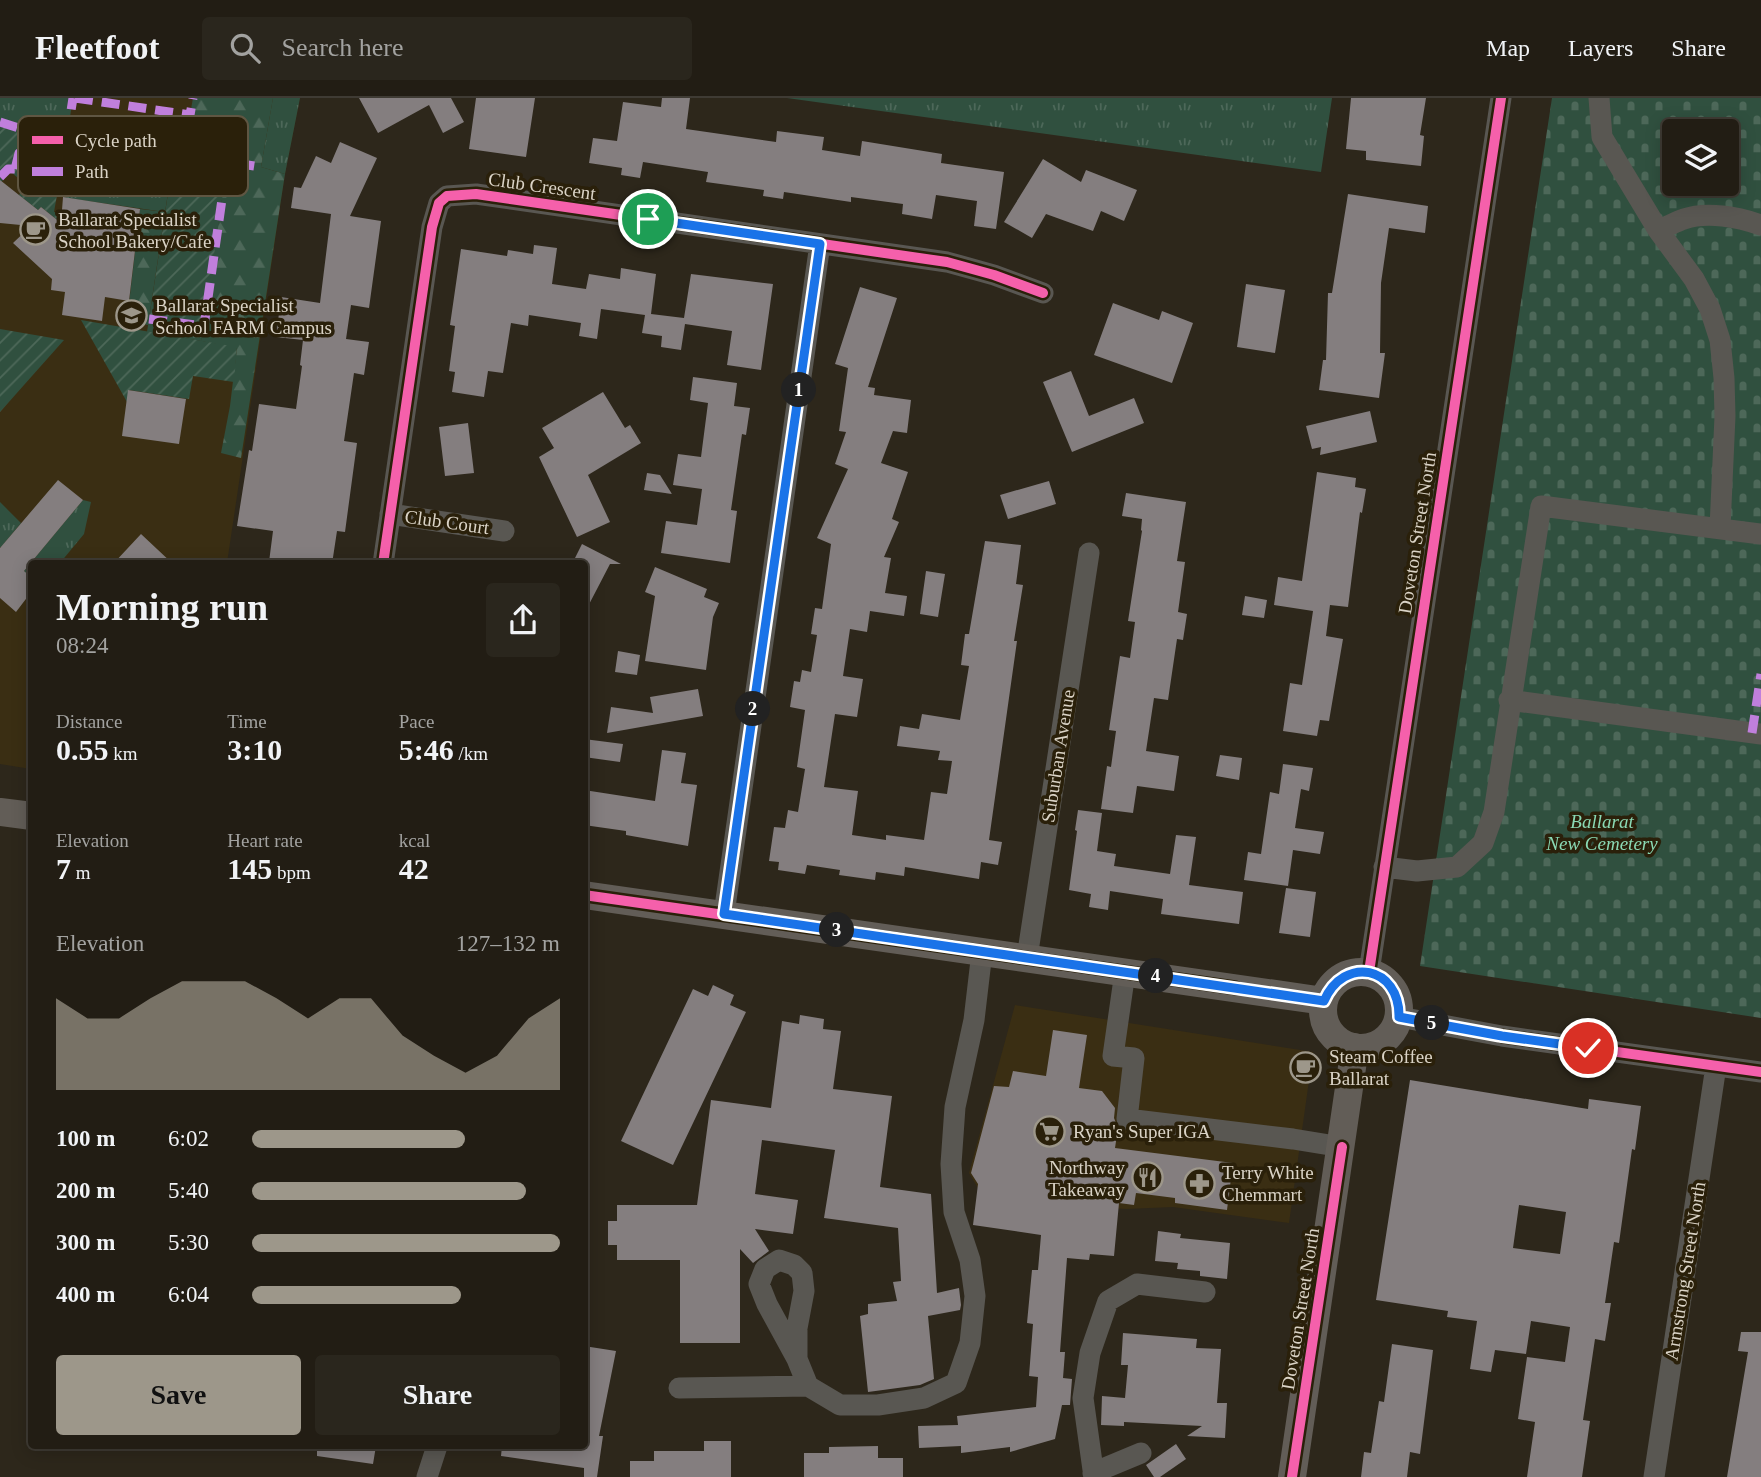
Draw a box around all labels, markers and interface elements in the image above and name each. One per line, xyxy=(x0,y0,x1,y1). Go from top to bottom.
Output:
search box xyxy=(202,17,692,80)
icon: search xyxy=(226,29,264,67)
text: Fleetfoot xyxy=(35,30,160,66)
text: Search here xyxy=(282,33,404,62)
text: Map xyxy=(1486,35,1530,61)
text: Layers xyxy=(1568,35,1633,61)
text: Share xyxy=(1671,35,1726,61)
legend xyxy=(18,116,248,196)
map controls xyxy=(1662,119,1739,196)
button: layers xyxy=(1662,119,1739,196)
text: Cycle path xyxy=(75,130,157,151)
text: Path xyxy=(75,161,109,182)
street label: Club Crescent xyxy=(487,168,598,204)
pin xyxy=(618,189,678,249)
icon: arrive xyxy=(629,200,667,238)
place label: Ballarat Specialist School Bakery/Cafe xyxy=(58,209,212,252)
cafe icon: Ballarat Specialist School Bakery/Cafe xyxy=(18,213,52,247)
place label: Ballarat Specialist School FARM Campus xyxy=(155,295,332,338)
school or university icon: Ballarat Specialist School FARM Campus xyxy=(115,299,149,333)
pin: 1 xyxy=(782,372,816,408)
text: 1 xyxy=(794,379,803,400)
street label: Doveton Street North xyxy=(1394,450,1440,615)
street label: Club Court xyxy=(403,506,491,538)
button: share xyxy=(486,583,560,657)
text: Morning run xyxy=(56,586,268,628)
text: 08:24 xyxy=(56,633,108,658)
street label: Suburban Avenue xyxy=(1037,688,1079,824)
pin: 2 xyxy=(736,692,770,726)
text: 2 xyxy=(748,698,757,719)
text: Distance xyxy=(56,711,122,732)
text: Time xyxy=(227,711,267,732)
text: Pace xyxy=(399,711,435,732)
text: 0.55 xyxy=(56,733,109,766)
text: 3:10 xyxy=(227,733,282,766)
text: 5:46 xyxy=(399,733,454,766)
text: km xyxy=(109,743,138,764)
text: /km xyxy=(454,743,488,764)
park label: Ballarat New Cemetery xyxy=(1545,811,1658,854)
text: Elevation xyxy=(56,830,129,851)
text: Heart rate xyxy=(227,830,303,851)
text: kcal xyxy=(399,830,430,851)
text: 7 xyxy=(56,852,71,885)
text: 145 xyxy=(227,852,272,885)
text: 42 xyxy=(399,852,429,885)
text: m xyxy=(71,862,91,883)
text: bpm xyxy=(272,862,311,883)
pin: 3 xyxy=(820,912,854,948)
text: 3 xyxy=(832,919,841,940)
text: Elevation xyxy=(56,931,144,956)
text: 127–132 m xyxy=(456,931,560,956)
pin: 4 xyxy=(1138,958,1174,994)
text: 4 xyxy=(1151,965,1160,986)
pin: 5 xyxy=(1414,1006,1450,1040)
text: 5 xyxy=(1427,1012,1436,1033)
pin xyxy=(1558,1018,1618,1078)
icon: check xyxy=(1569,1029,1607,1067)
place label: Steam Coffee Ballarat xyxy=(1329,1046,1433,1089)
cafe icon: Steam Coffee Ballarat xyxy=(1289,1050,1323,1084)
supermarket icon: Ryan's Super IGA xyxy=(1033,1114,1067,1148)
place label: Ryan's Super IGA xyxy=(1073,1121,1211,1142)
text: 100 m xyxy=(56,1126,115,1151)
text: 6:02 xyxy=(168,1126,209,1151)
place label: Northway Takeaway xyxy=(1048,1157,1125,1200)
restaurant icon: Northway Takeaway xyxy=(1131,1161,1165,1195)
place label: Terry White Chemmart xyxy=(1222,1162,1314,1205)
pharmacy icon: Terry White Chemmart xyxy=(1182,1166,1216,1200)
text: 200 m xyxy=(56,1178,115,1203)
text: 5:40 xyxy=(168,1178,209,1203)
street label: Armstrong Street North xyxy=(1661,1180,1710,1362)
street label: Doveton Street North xyxy=(1277,1226,1323,1391)
text: 300 m xyxy=(56,1230,115,1255)
text: 5:30 xyxy=(168,1230,209,1255)
text: 400 m xyxy=(56,1282,115,1307)
text: 6:04 xyxy=(168,1282,209,1307)
button: Save xyxy=(56,1355,301,1435)
button: Share xyxy=(315,1355,560,1435)

